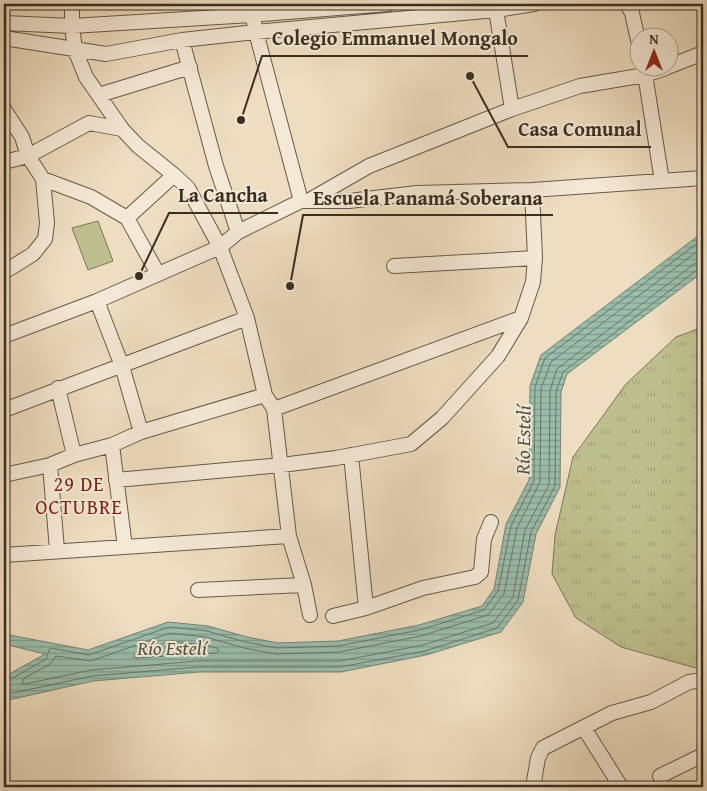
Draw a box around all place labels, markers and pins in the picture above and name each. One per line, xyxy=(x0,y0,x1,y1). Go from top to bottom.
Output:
callout: Colegio Emmanuel Mongalo xyxy=(262,21,528,56)
callout: Casa Comunal xyxy=(508,112,651,147)
callout: La Cancha xyxy=(169,178,278,213)
callout: Escuela Panamá Soberana xyxy=(303,180,553,215)

